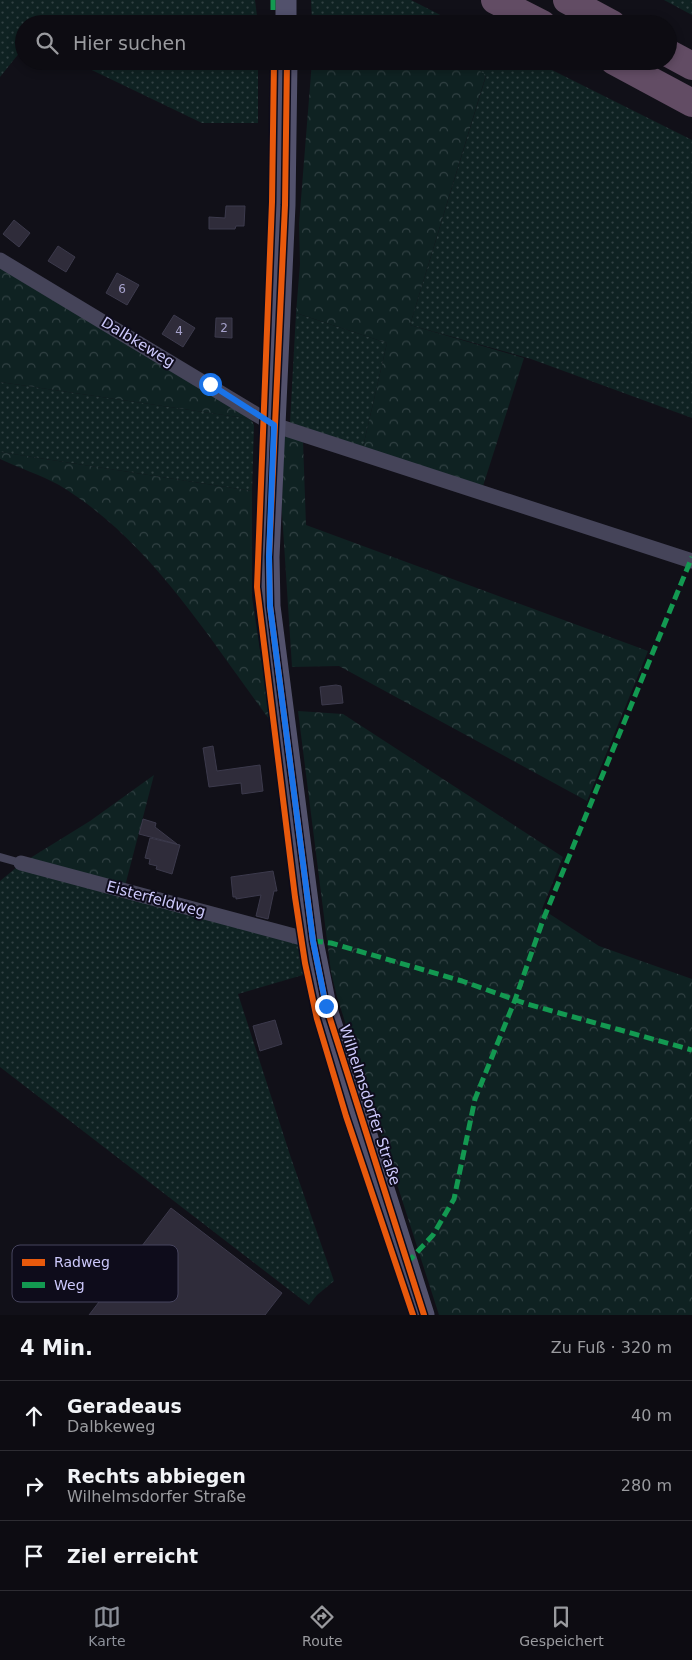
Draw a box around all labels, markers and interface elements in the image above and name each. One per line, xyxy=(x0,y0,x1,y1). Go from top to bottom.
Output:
search box xyxy=(15,15,677,70)
icon: search xyxy=(33,29,61,57)
text: Hier suchen xyxy=(73,32,186,54)
house number: 6 xyxy=(118,282,126,296)
street label: Dalbkeweg xyxy=(98,313,178,371)
house number: 2 xyxy=(220,321,228,335)
house number: 4 xyxy=(175,324,183,338)
route start xyxy=(199,373,222,396)
street label: Eisterfeldweg xyxy=(104,877,208,921)
route end xyxy=(315,995,338,1018)
street label: Wilhelmsdorfer Straße xyxy=(335,1022,405,1188)
legend xyxy=(12,1245,178,1302)
text: Radweg xyxy=(54,1254,110,1270)
text: Weg xyxy=(54,1277,85,1293)
text: 4 Min. xyxy=(20,1336,93,1360)
text: Zu Fuß · 320 m xyxy=(551,1338,672,1357)
text: Geradeaus xyxy=(67,1395,182,1417)
icon: ahead xyxy=(20,1402,48,1430)
text: 40 m xyxy=(631,1406,672,1425)
text: Dalbkeweg xyxy=(67,1417,155,1436)
text: Rechts abbiegen xyxy=(67,1465,246,1487)
icon: right xyxy=(20,1472,48,1500)
text: 280 m xyxy=(621,1476,672,1495)
text: Wilhelmsdorfer Straße xyxy=(67,1487,246,1506)
icon: arrive xyxy=(20,1542,48,1570)
text: Ziel erreicht xyxy=(67,1545,198,1567)
tab: Karte xyxy=(88,1603,126,1649)
tab: Route xyxy=(302,1603,343,1649)
tab: Gespeichert xyxy=(519,1603,604,1649)

